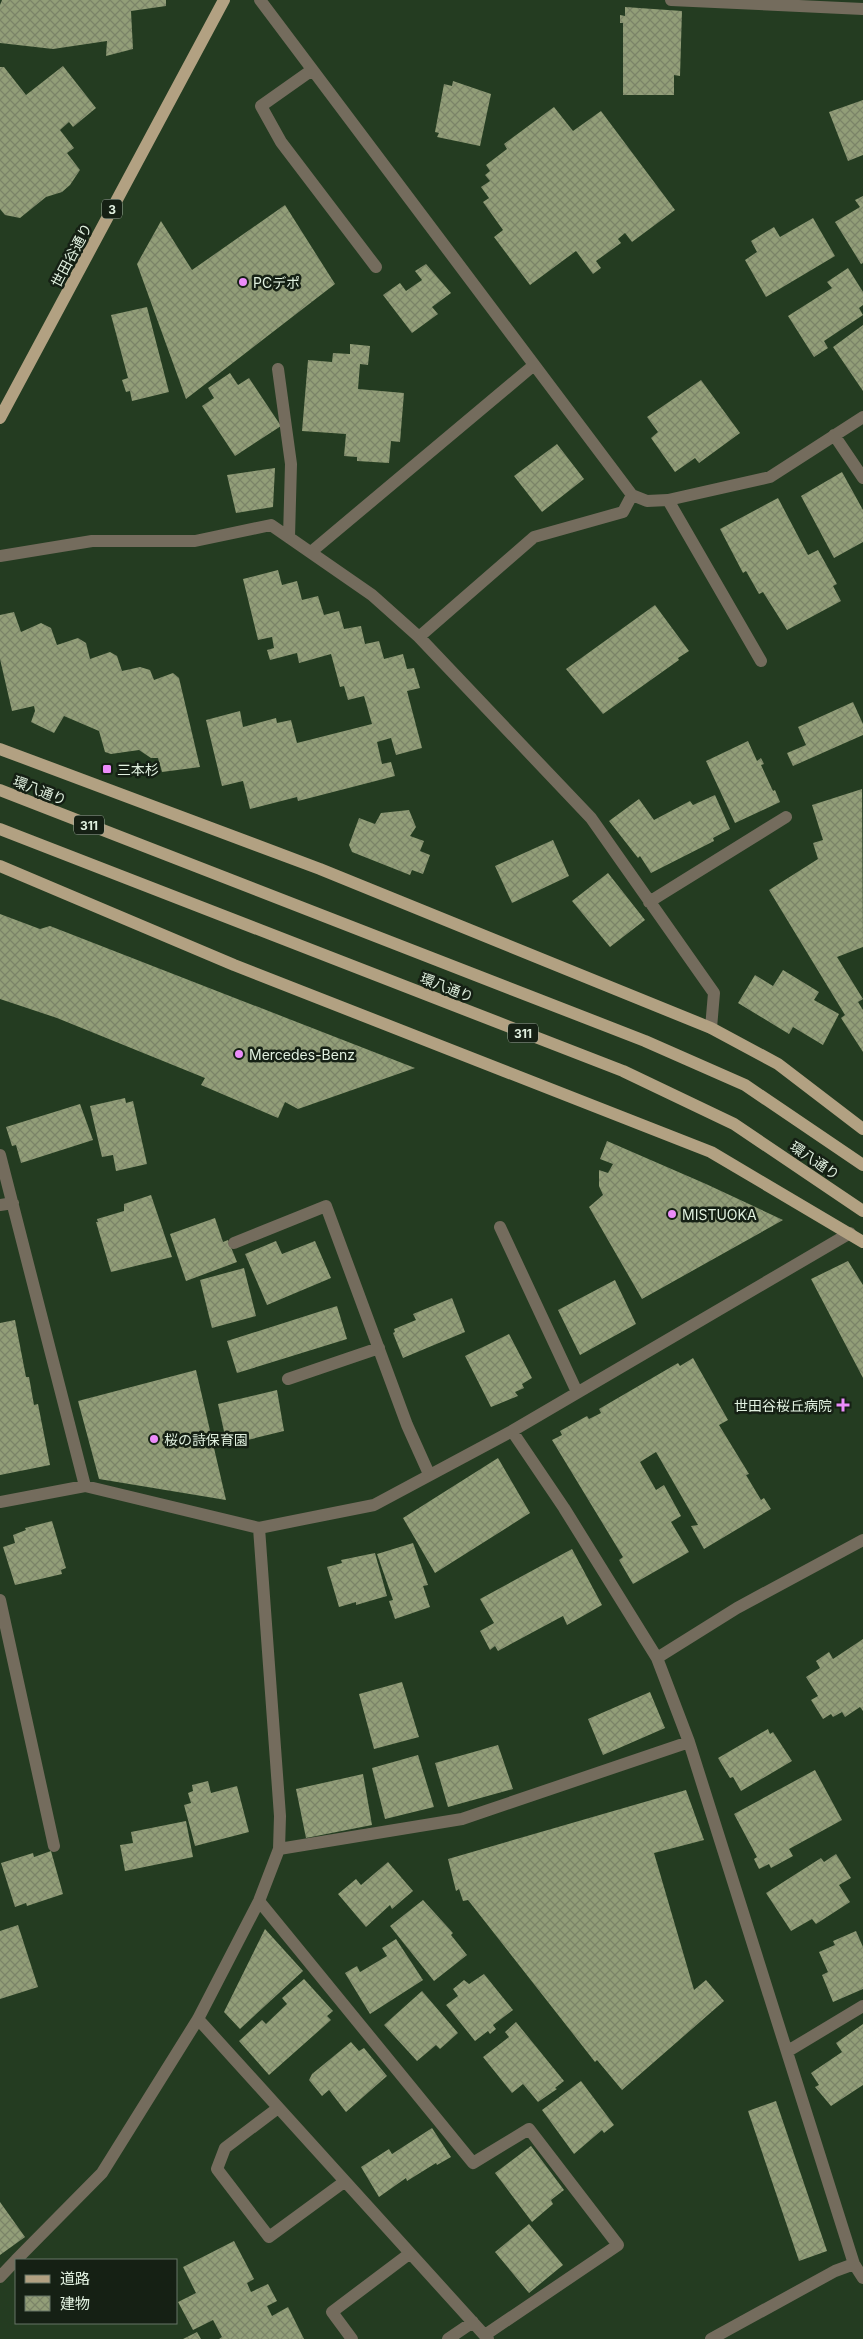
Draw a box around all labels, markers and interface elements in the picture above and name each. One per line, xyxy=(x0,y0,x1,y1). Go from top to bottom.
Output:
road number: 3 xyxy=(102,200,122,218)
street label: 世田谷通り xyxy=(47,220,95,290)
place label: PCデポ xyxy=(253,274,300,291)
marker: PCデポ xyxy=(237,276,249,288)
place label: 三本杉 xyxy=(117,761,159,778)
marker: 三本杉 xyxy=(101,763,113,775)
street label: 環八通り xyxy=(11,772,69,808)
road number: 311 xyxy=(74,816,104,834)
street label: 環八通り xyxy=(418,969,476,1005)
road number: 311 xyxy=(508,1024,538,1042)
place label: Mercedes-Benz xyxy=(249,1046,355,1063)
marker: Mercedes-Benz xyxy=(233,1048,245,1060)
street label: 環八通り xyxy=(787,1137,843,1183)
place label: MISTUOKA xyxy=(682,1206,757,1223)
marker: MISTUOKA xyxy=(666,1208,678,1220)
place label: 世田谷桜丘病院 xyxy=(734,1397,832,1414)
marker: 世田谷桜丘病院 xyxy=(836,1398,850,1412)
place label: 桜の詩保育園 xyxy=(164,1431,248,1448)
marker: 桜の詩保育園 xyxy=(148,1433,160,1445)
legend xyxy=(15,2259,178,2324)
text: 道路 xyxy=(60,2269,90,2288)
text: 建物 xyxy=(60,2294,90,2313)

